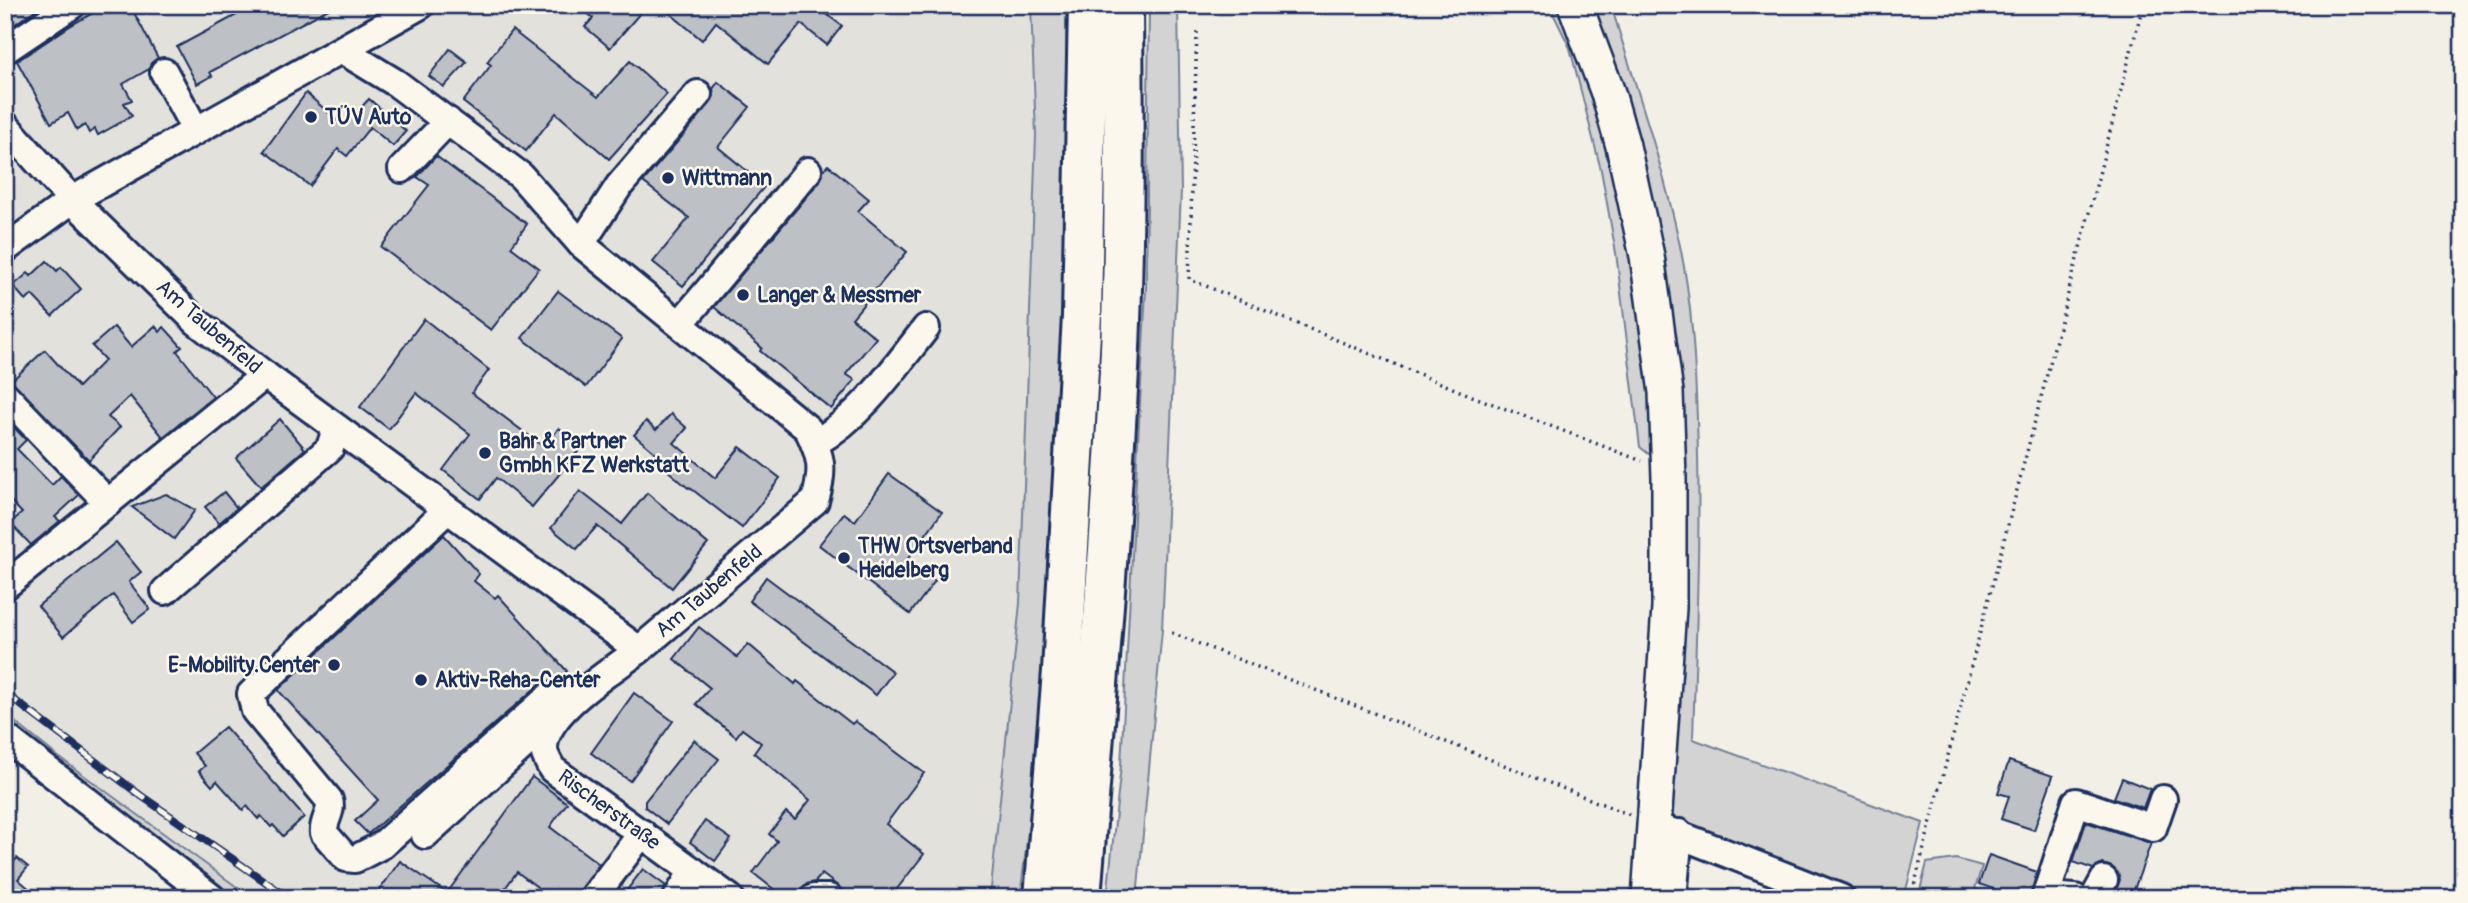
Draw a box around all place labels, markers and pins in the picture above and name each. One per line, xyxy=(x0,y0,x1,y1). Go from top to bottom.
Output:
place label: TÜV Auto xyxy=(324,104,412,131)
marker: TÜV Auto xyxy=(303,109,319,125)
place label: Wittmann xyxy=(682,165,772,192)
marker: Wittmann xyxy=(660,170,676,186)
place label: Langer & Messmer xyxy=(757,282,922,309)
marker: Langer & Messmer xyxy=(735,287,751,303)
place label: Bahr & Partner Gmbh KFZ Werkstatt xyxy=(499,428,689,479)
marker: Bahr & Partner Gmbh KFZ Werkstatt xyxy=(477,445,493,461)
place label: THW Ortsverband Heidelberg xyxy=(857,533,1013,584)
marker: THW Ortsverband Heidelberg xyxy=(836,550,852,566)
place label: E-Mobility.Center xyxy=(168,652,320,679)
marker: E-Mobility.Center xyxy=(326,657,342,673)
place label: Aktiv-Reha-Center xyxy=(435,667,601,694)
marker: Aktiv-Reha-Center xyxy=(413,672,429,688)

